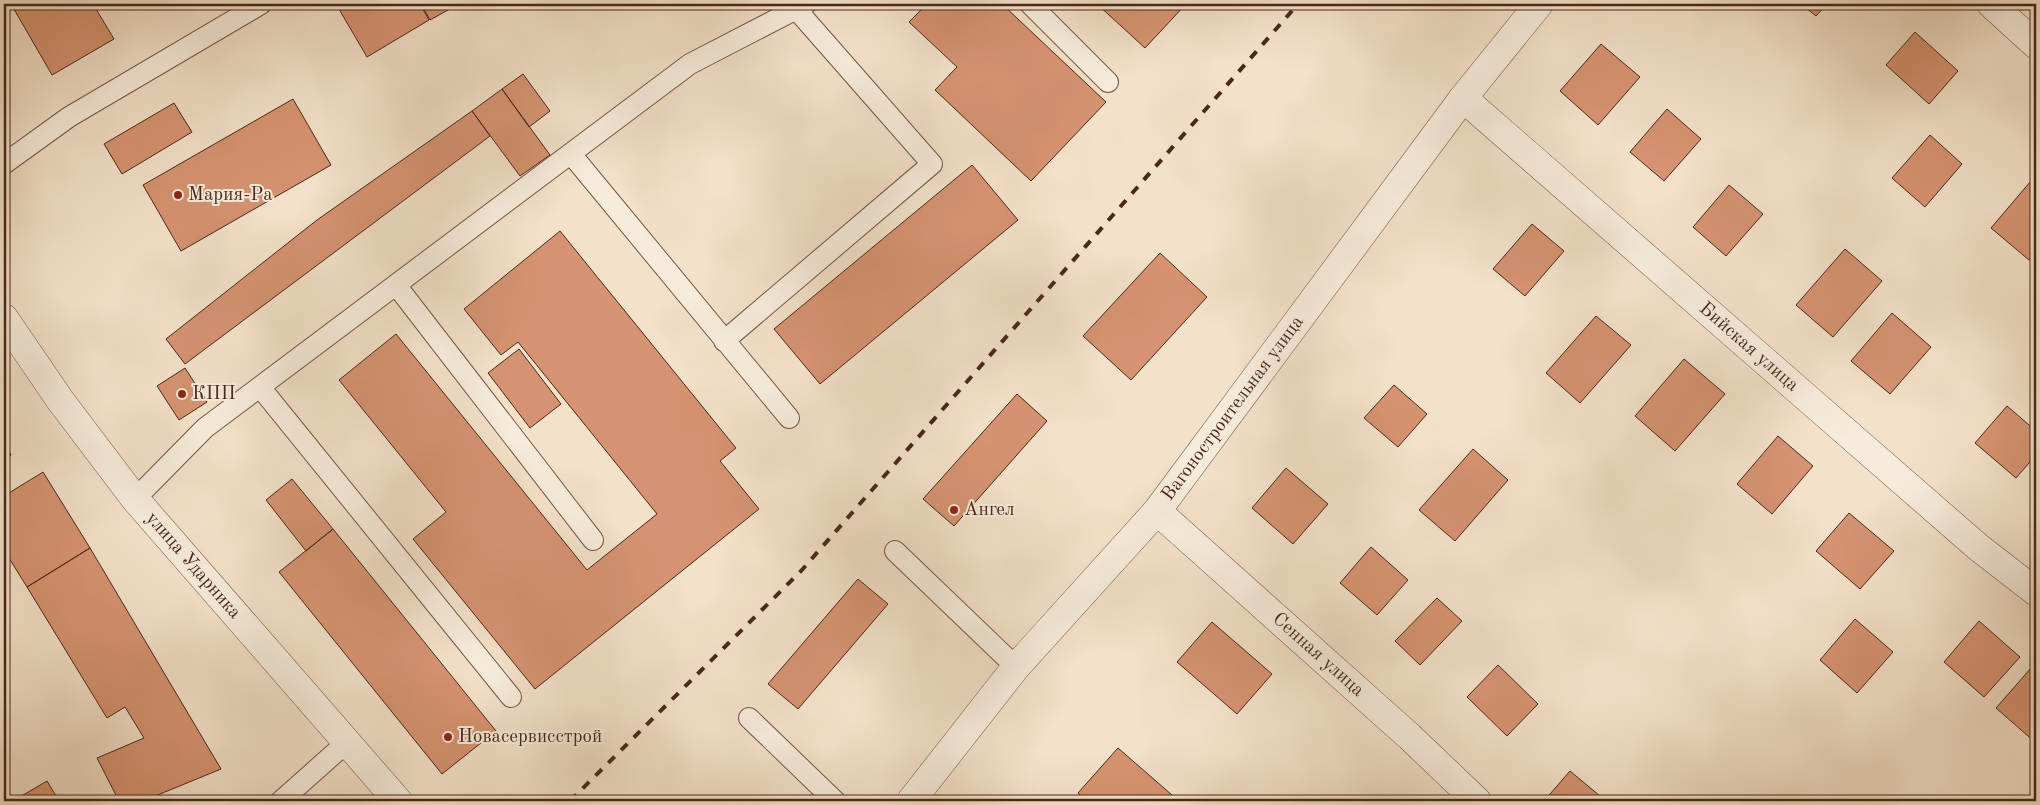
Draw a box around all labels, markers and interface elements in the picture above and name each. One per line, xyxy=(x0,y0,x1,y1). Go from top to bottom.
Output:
place label: Мария-Ра xyxy=(188,186,273,205)
marker: Мария-Ра xyxy=(172,189,184,201)
street label: Бийская улица xyxy=(1695,299,1802,396)
street label: Вагоностроительная улица xyxy=(1158,312,1308,505)
place label: КПП xyxy=(192,385,236,404)
marker: КПП xyxy=(176,388,188,400)
place label: Ангел xyxy=(964,501,1015,520)
marker: Ангел xyxy=(948,504,960,516)
street label: улица Ударника xyxy=(142,509,245,623)
street label: Сенная улица xyxy=(1269,609,1368,701)
place label: Новасервисстрой xyxy=(458,728,602,747)
marker: Новасервисстрой xyxy=(442,731,454,743)

